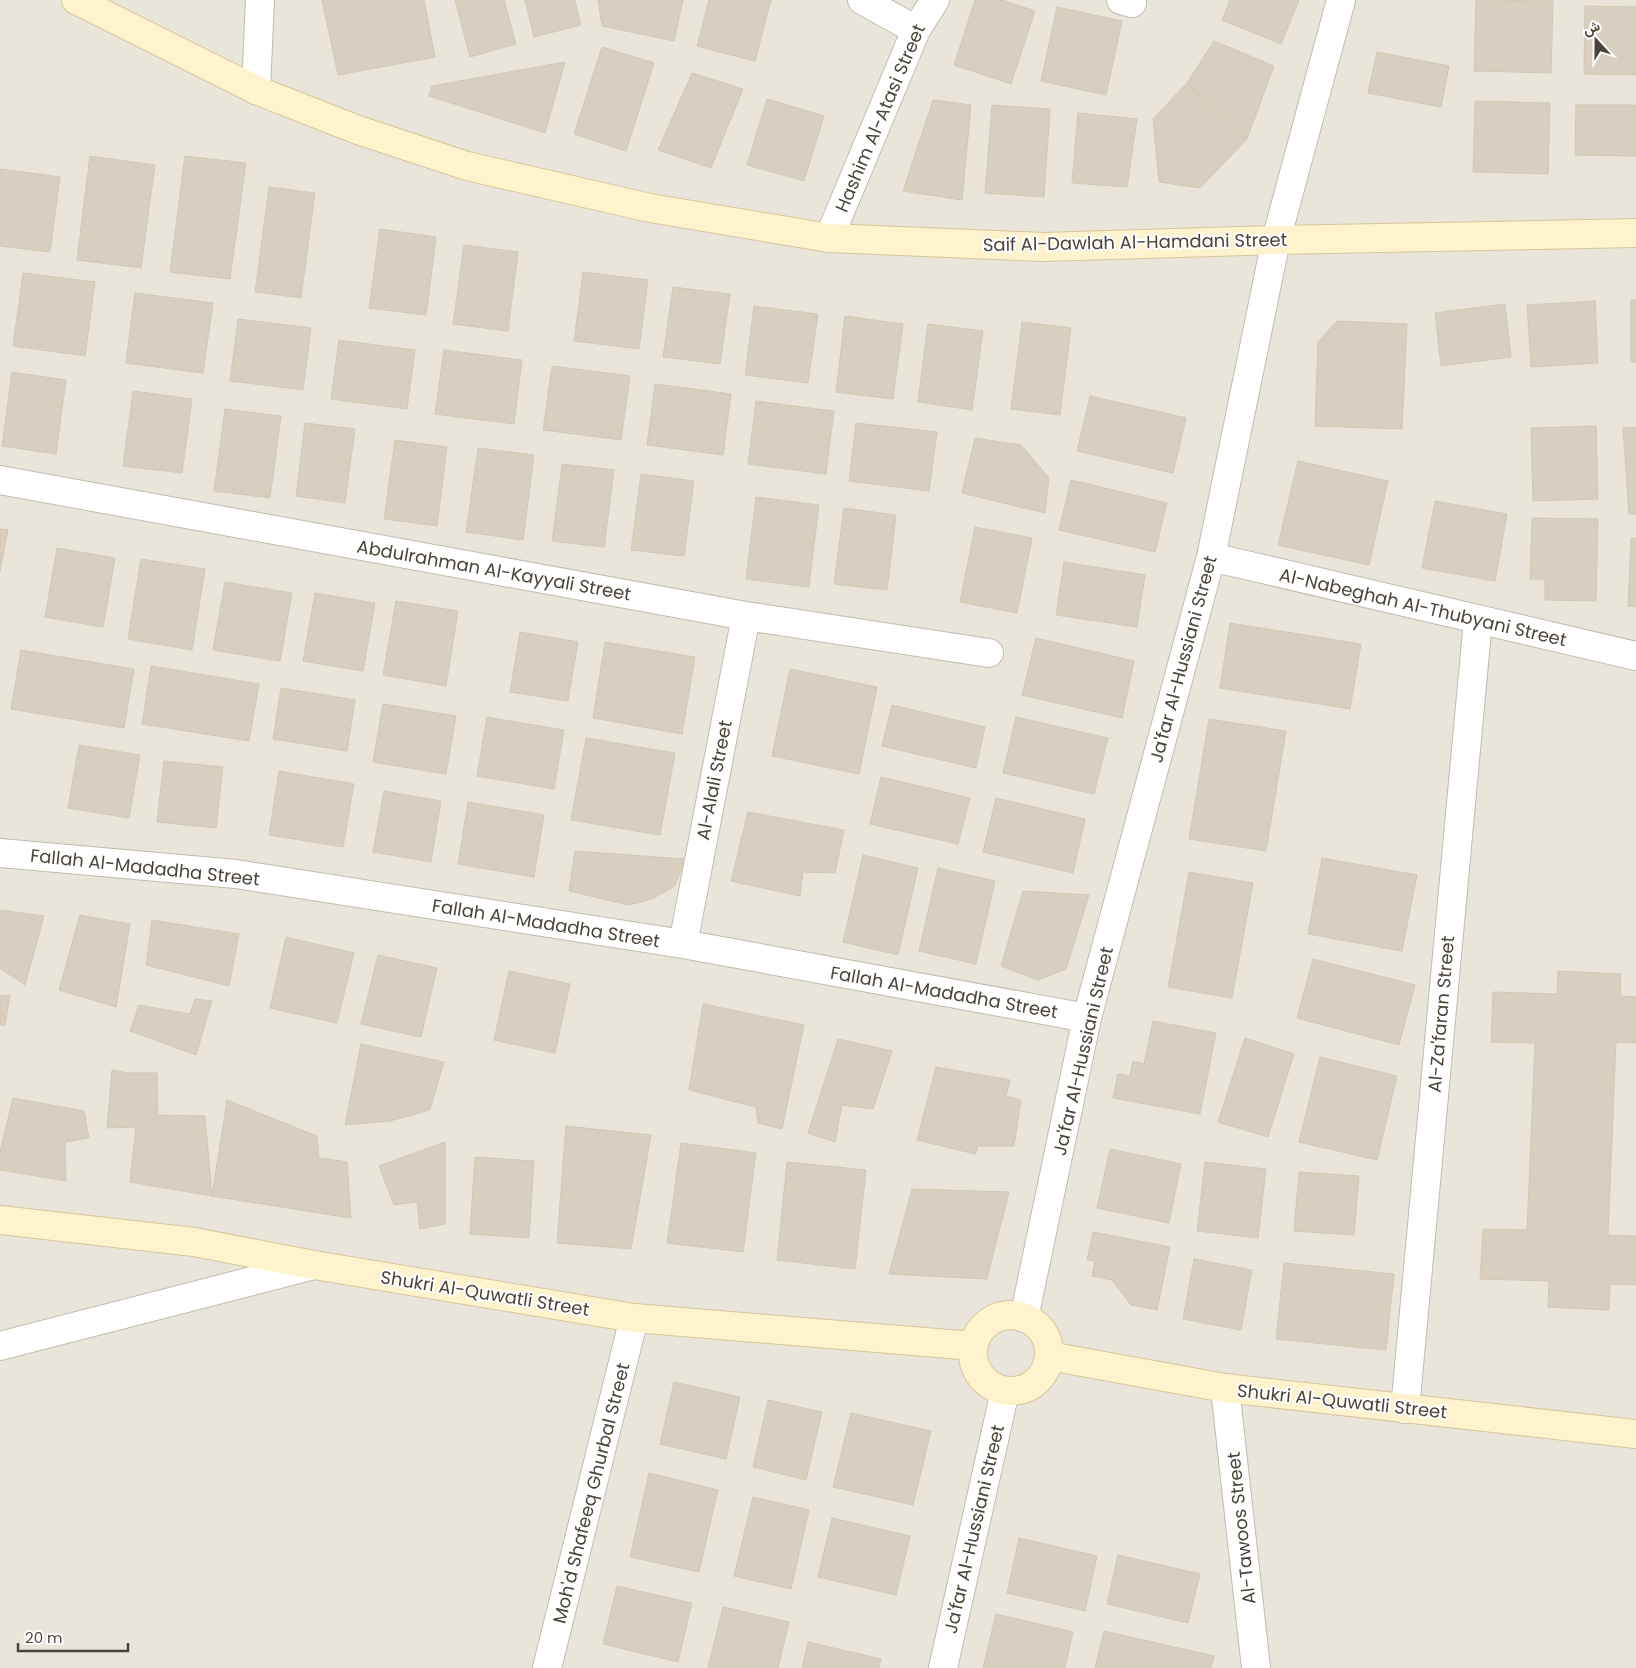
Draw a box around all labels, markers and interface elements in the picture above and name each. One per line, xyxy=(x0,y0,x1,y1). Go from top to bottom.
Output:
north arrow xyxy=(1571,15,1621,65)
text: ش xyxy=(1580,15,1603,40)
street label: Hashim Al-Atasi Street xyxy=(829,20,931,216)
street label: Saif Al-Dawlah Al-Hamdani Street xyxy=(983,227,1287,257)
street label: Abdulrahman Al-Kayyali Street xyxy=(355,534,633,606)
street label: Ja'far Al-Hussiani Street xyxy=(1143,553,1223,765)
street label: Al-Nabeghah Al-Thubyani Street xyxy=(1277,562,1569,652)
street label: Al-Alali Street xyxy=(690,718,738,842)
street label: Fallah Al-Madadha Street xyxy=(29,843,261,891)
street label: Fallah Al-Madadha Street xyxy=(430,893,662,953)
street label: Al-Za'faran Street xyxy=(1422,935,1460,1093)
street label: Ja'far Al-Hussiani Street xyxy=(1047,944,1119,1158)
street label: Fallah Al-Madadha Street xyxy=(828,960,1060,1024)
street label: Shukri Al-Quwatli Street xyxy=(379,1264,591,1322)
street label: Moh'd Shafeeq Ghurbal Street xyxy=(546,1360,636,1626)
street label: Shukri Al-Quwatli Street xyxy=(1236,1378,1448,1424)
street label: Ja'far Al-Hussiani Street xyxy=(938,1422,1010,1636)
street label: Al-Tawoos Street xyxy=(1221,1451,1261,1605)
scale bar xyxy=(18,1620,128,1652)
text: 20 m xyxy=(25,1627,63,1648)

